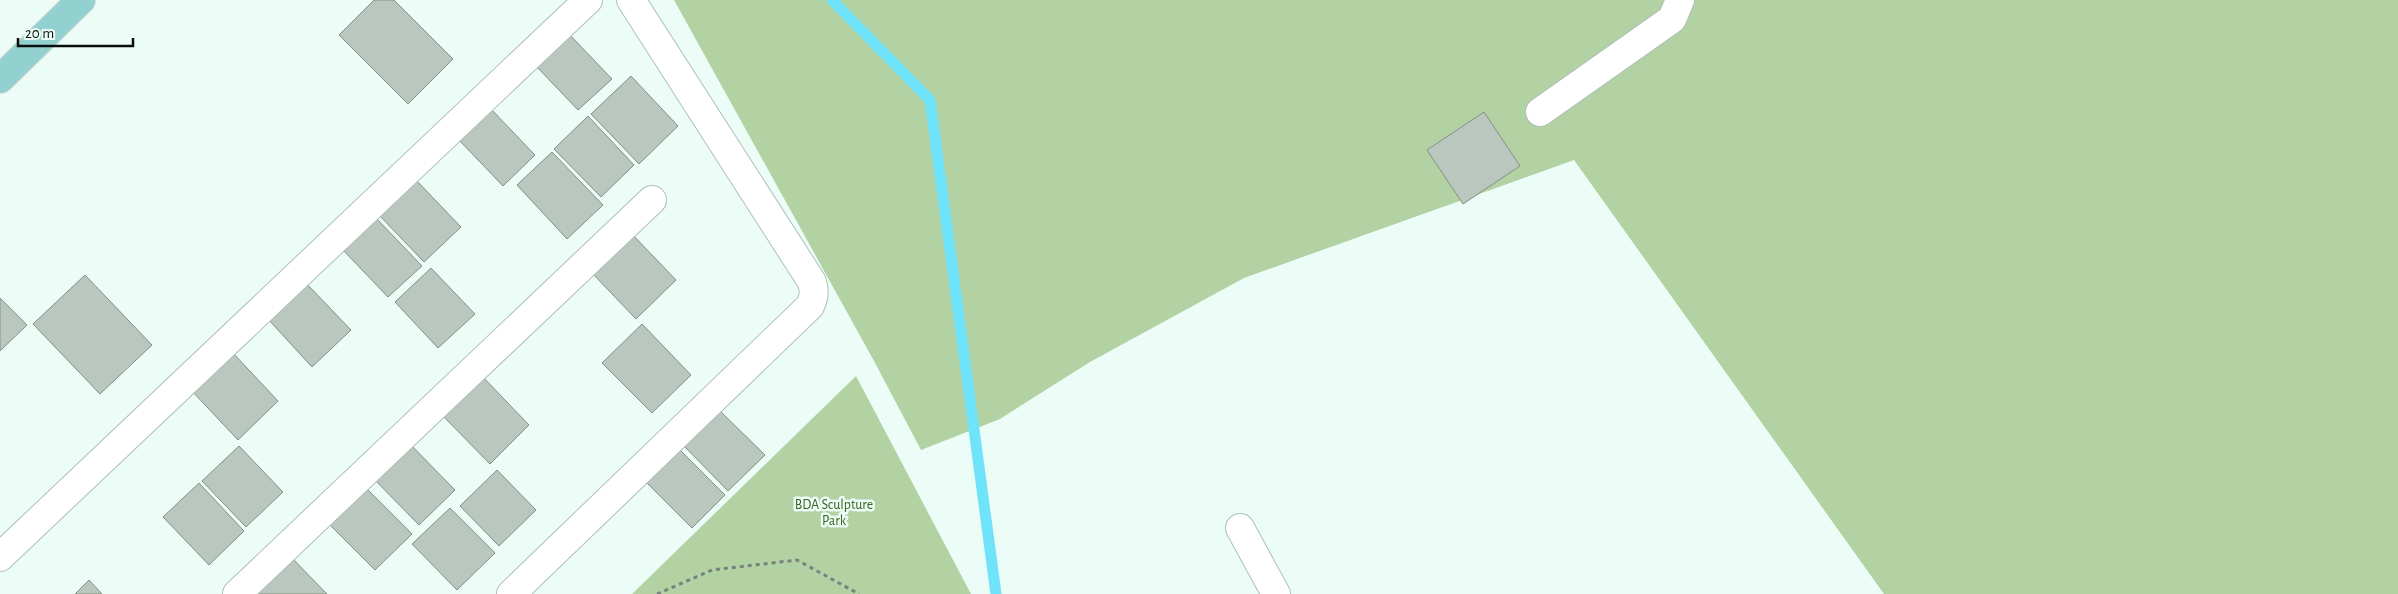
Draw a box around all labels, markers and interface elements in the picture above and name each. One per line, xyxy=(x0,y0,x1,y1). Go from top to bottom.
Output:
scale bar xyxy=(18,15,132,47)
text: 20 m xyxy=(25,26,54,41)
park label: BDA Sculpture Park xyxy=(795,498,873,528)

